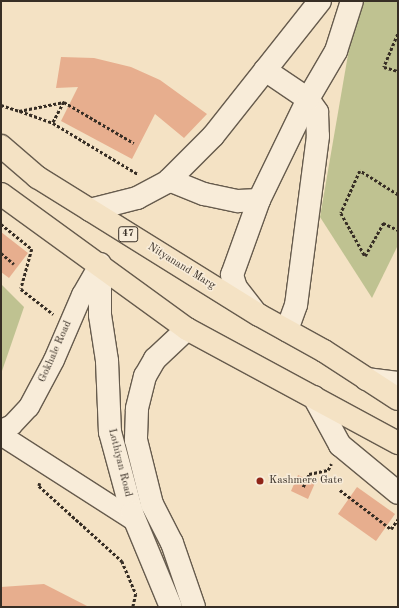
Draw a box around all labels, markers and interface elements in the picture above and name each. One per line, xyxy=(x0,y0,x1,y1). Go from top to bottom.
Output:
road number: 47 xyxy=(118,226,138,242)
street label: Nityanand Marg xyxy=(145,241,217,293)
street label: Gokhale Road xyxy=(37,319,75,385)
street label: Lothiyan Road xyxy=(104,427,134,499)
place label: Kashmere Gate xyxy=(269,474,342,488)
marker: Kashmere Gate xyxy=(254,475,266,487)

